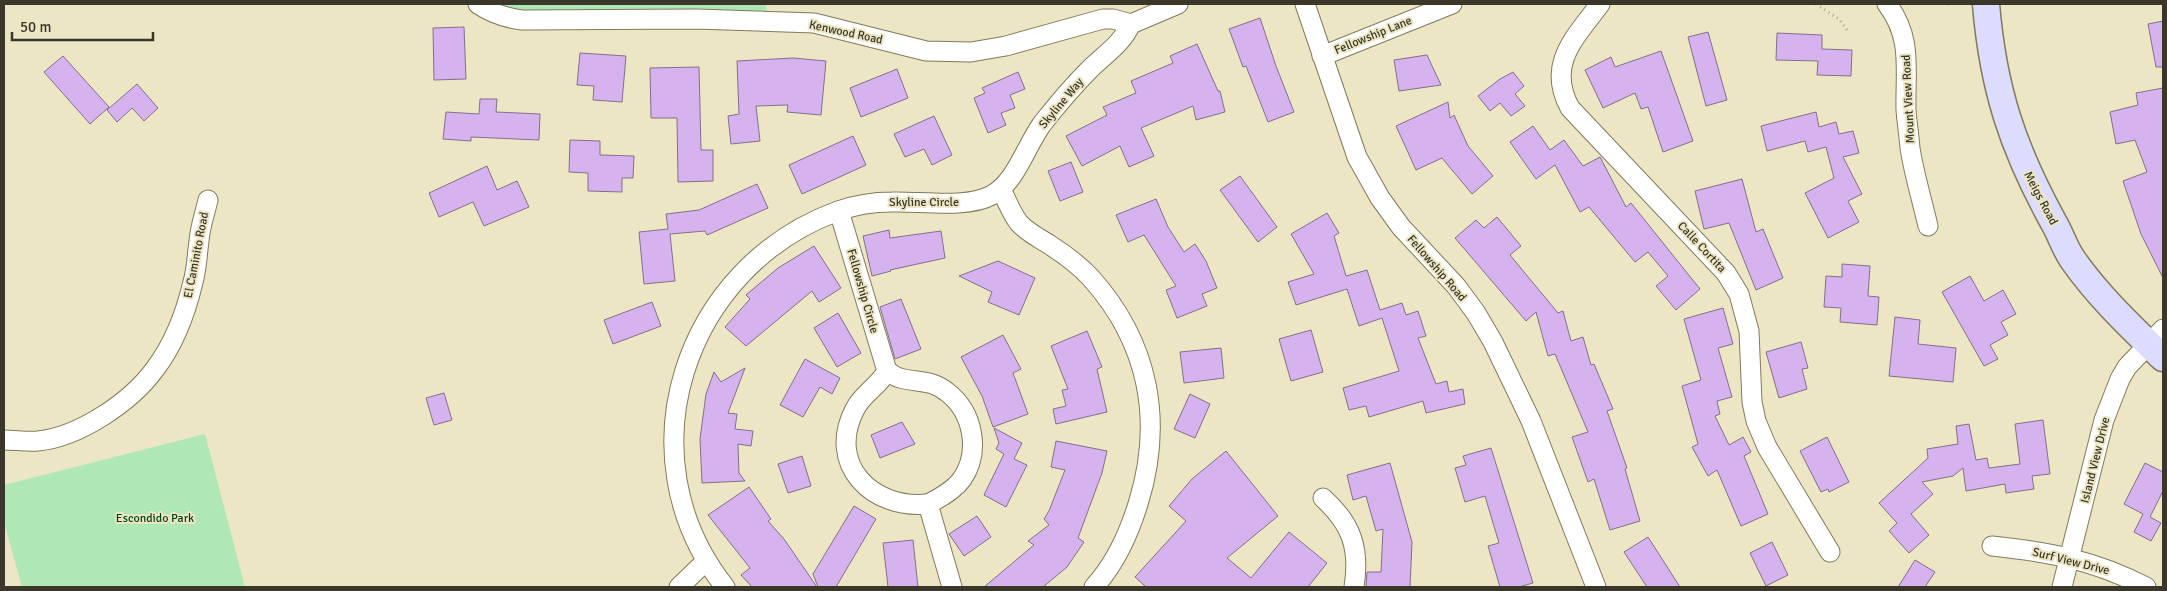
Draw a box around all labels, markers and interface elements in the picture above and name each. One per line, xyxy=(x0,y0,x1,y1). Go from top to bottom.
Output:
scale bar xyxy=(12,10,154,42)
street label: Fellowship Lane xyxy=(1332,13,1414,58)
street label: Kenwood Road xyxy=(808,17,884,48)
text: 50 m xyxy=(20,18,51,36)
street label: Mount View Road xyxy=(1899,54,1918,144)
street label: Skyline Way xyxy=(1036,75,1087,132)
street label: Meigs Road xyxy=(2020,169,2061,228)
street label: Skyline Circle xyxy=(889,195,959,210)
street label: El Caminito Road xyxy=(181,211,212,299)
street label: Calle Cortita xyxy=(1674,219,1729,276)
street label: Fellowship Road xyxy=(1404,232,1470,305)
street label: Fellowship Circle xyxy=(843,247,882,335)
street label: Island View Drive xyxy=(2078,416,2113,505)
park label: Escondido Park xyxy=(116,511,194,526)
street label: Surf View Drive xyxy=(2031,545,2111,578)

